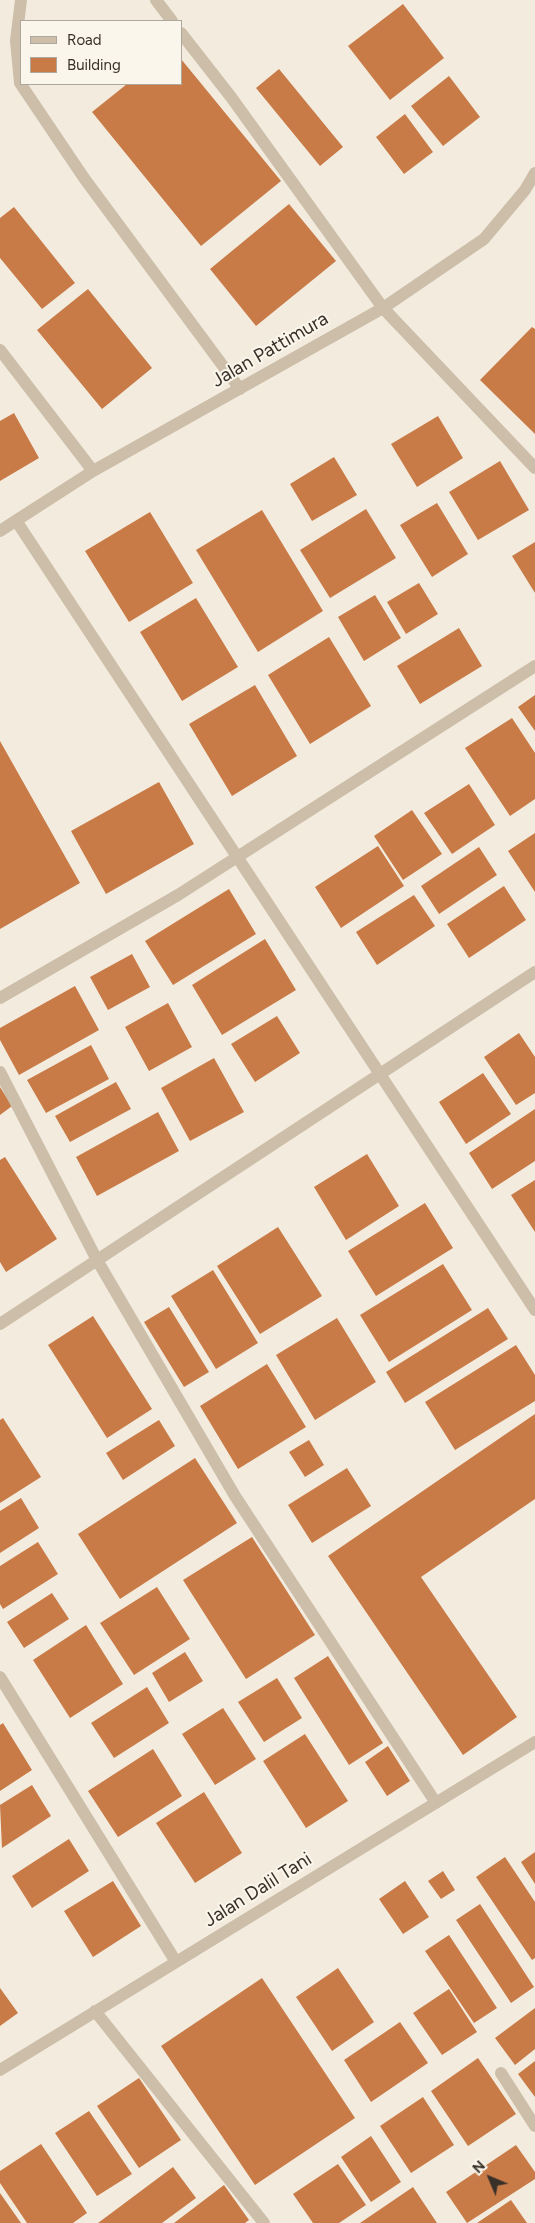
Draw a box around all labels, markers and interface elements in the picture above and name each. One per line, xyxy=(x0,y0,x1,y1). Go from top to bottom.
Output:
legend xyxy=(20,20,182,85)
text: Road xyxy=(67,31,102,49)
text: Building xyxy=(67,56,121,74)
street label: Jalan Pattimura xyxy=(208,307,332,393)
street label: Jalan Dalil Tani xyxy=(200,1848,316,1932)
north arrow xyxy=(465,2153,515,2203)
text: N xyxy=(469,2157,489,2177)

